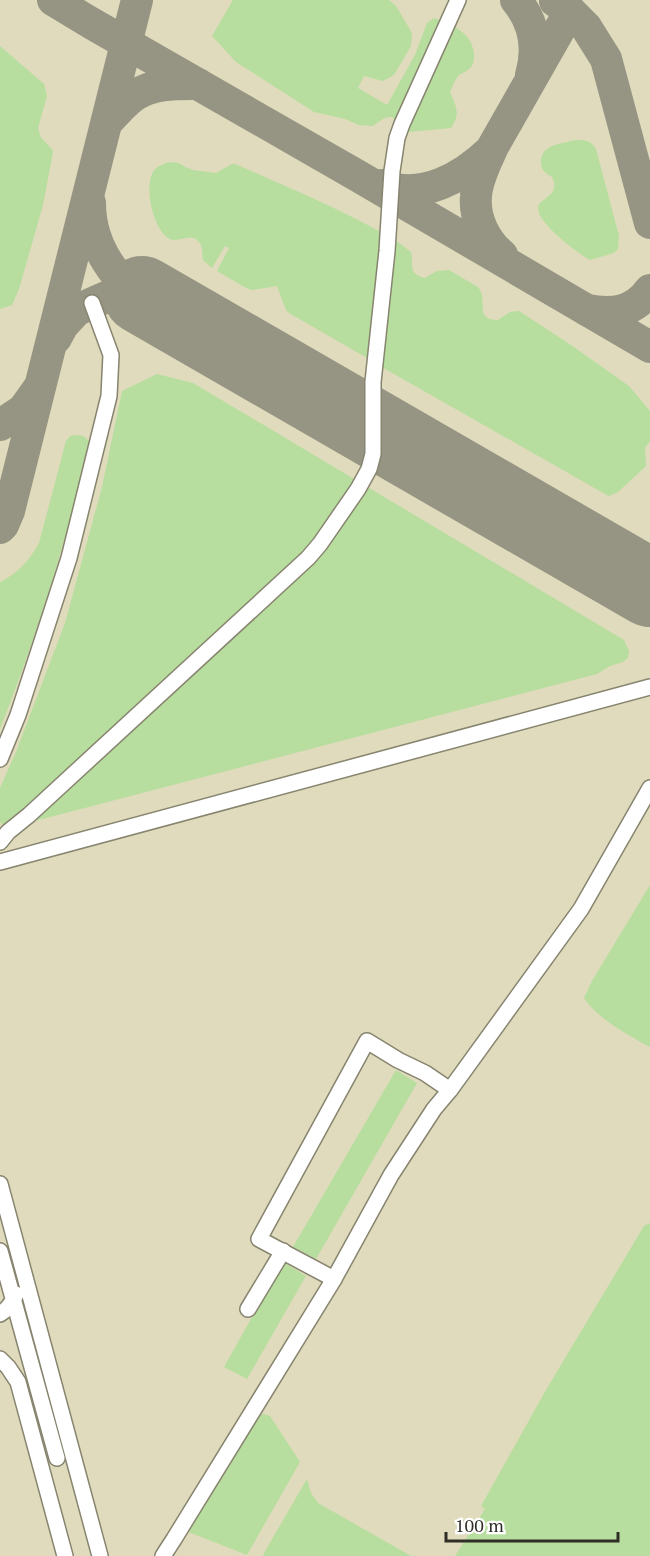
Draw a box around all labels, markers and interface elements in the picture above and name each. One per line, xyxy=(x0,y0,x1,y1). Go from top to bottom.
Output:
scale bar xyxy=(446,1505,618,1543)
text: 100 m xyxy=(455,1513,504,1537)

